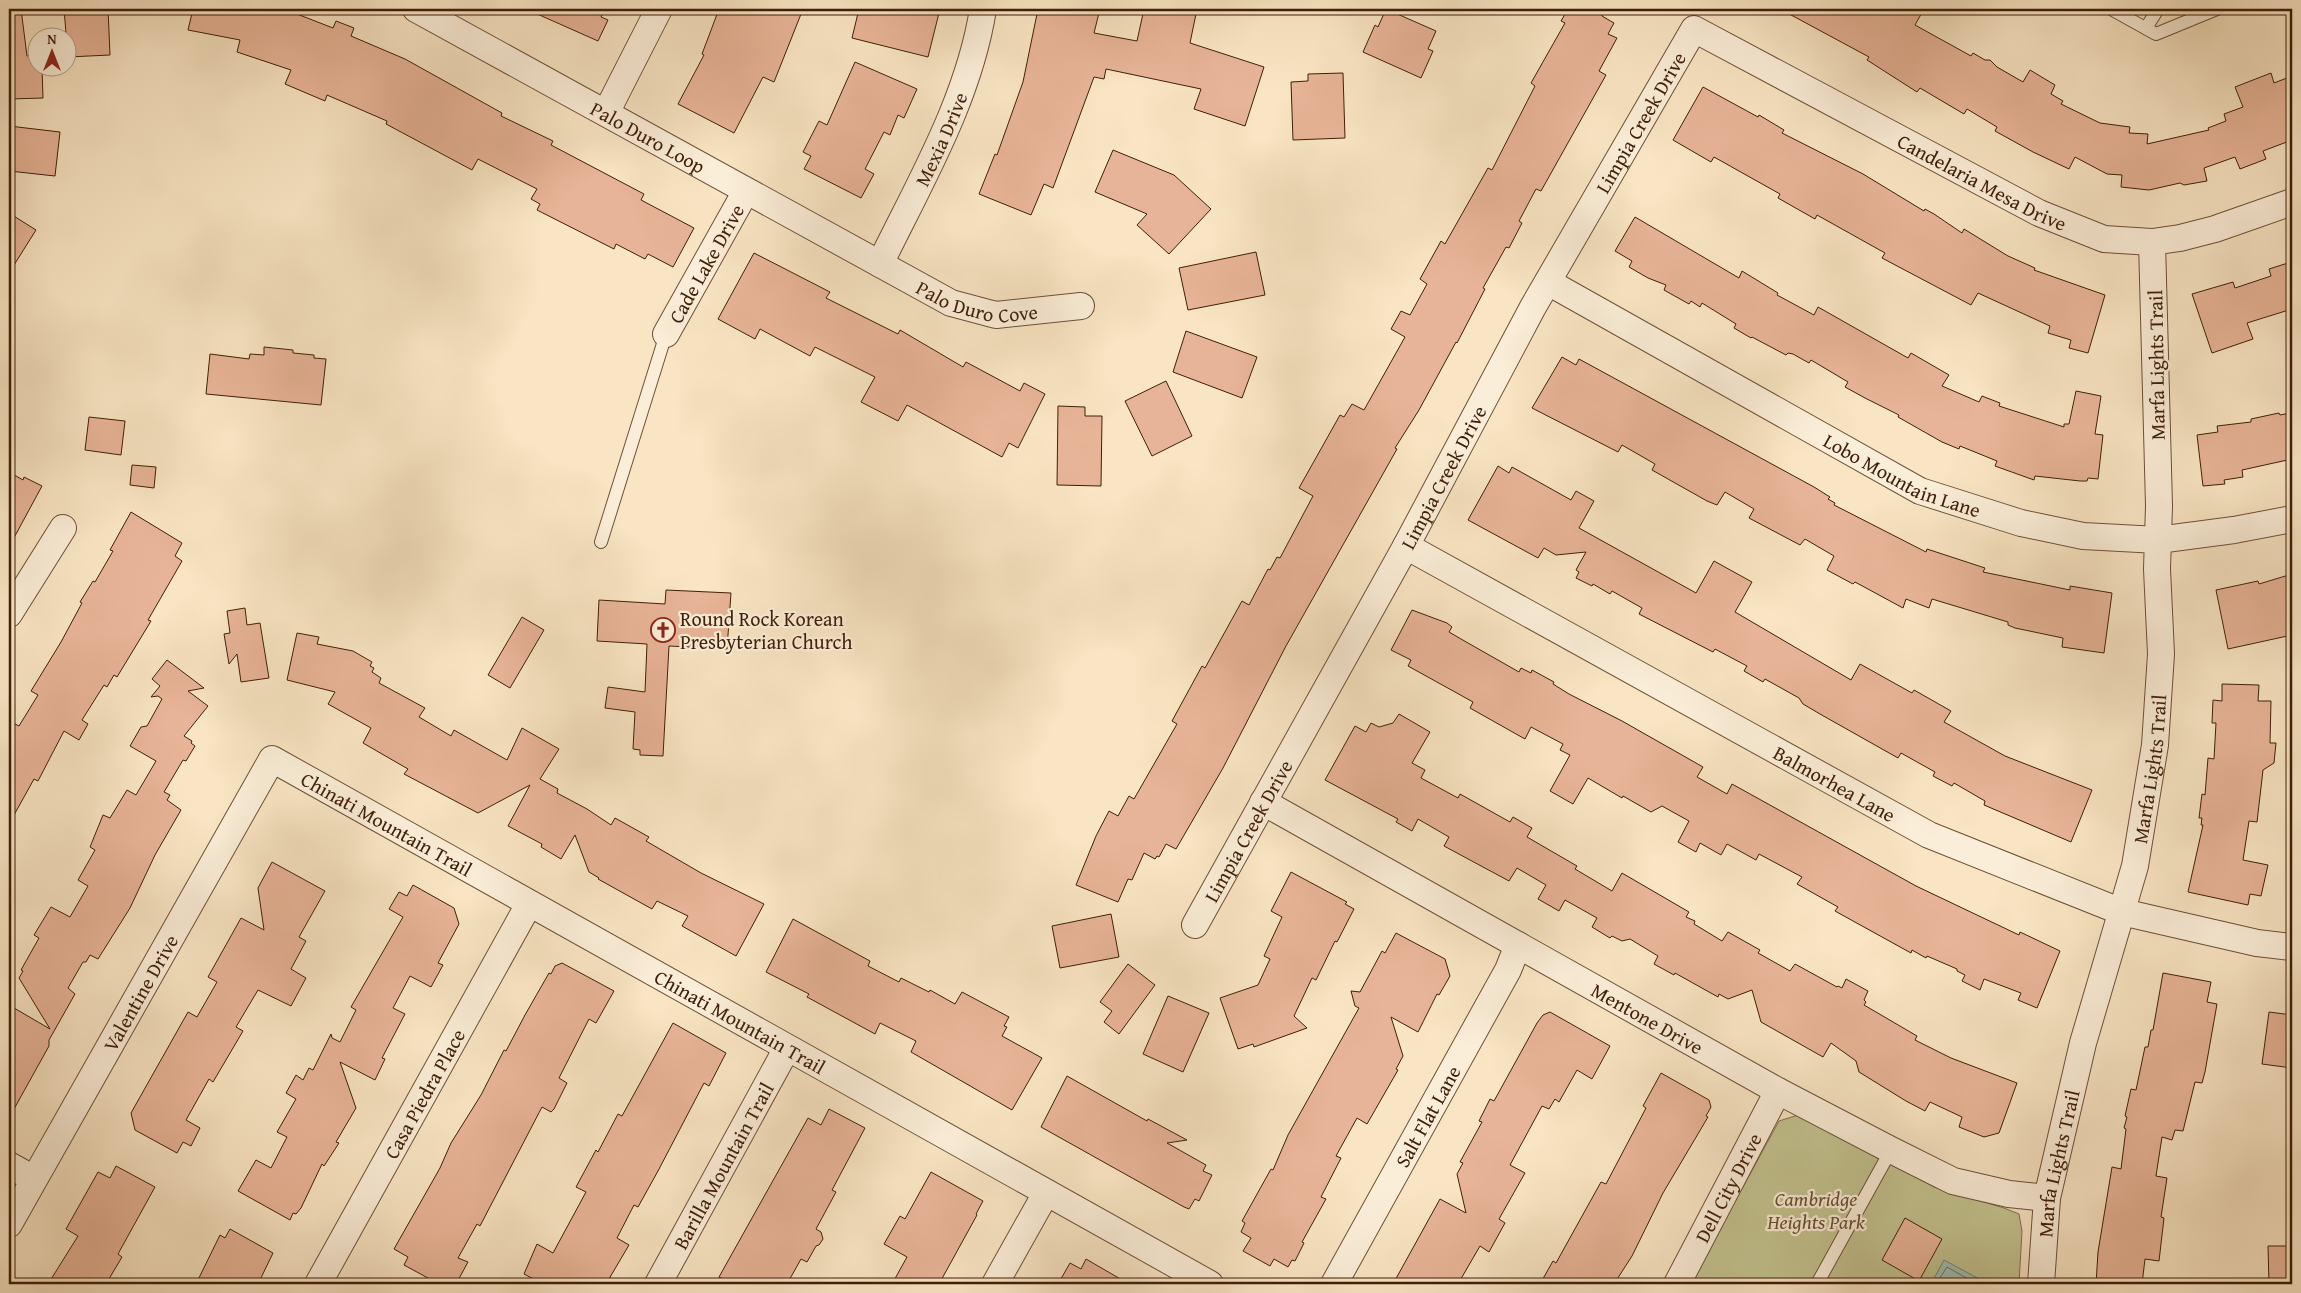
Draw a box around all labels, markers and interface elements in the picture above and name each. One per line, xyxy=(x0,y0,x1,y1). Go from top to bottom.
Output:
north arrow xyxy=(28,28,78,78)
text: N xyxy=(47,29,57,49)
street label: Limpia Creek Drive xyxy=(1588,46,1692,198)
street label: Mexia Drive xyxy=(907,88,974,191)
street label: Palo Duro Loop xyxy=(586,93,711,180)
street label: Candelaria Mesa Drive xyxy=(1893,126,2071,237)
street label: Cade Lake Drive xyxy=(661,198,751,328)
street label: Palo Duro Cove xyxy=(911,272,1039,330)
street label: Marfa Lights Trail xyxy=(2140,289,2172,440)
street label: Limpia Creek Drive xyxy=(1393,400,1493,554)
street label: Lobo Mountain Lane xyxy=(1818,425,1984,524)
place label: Round Rock Korean Presbyterian Church xyxy=(680,604,852,656)
church icon: Round Rock Korean Presbyterian Church xyxy=(650,617,676,643)
street label: Marfa Lights Trail xyxy=(2124,693,2173,846)
street label: Balmorhea Lane xyxy=(1769,738,1901,828)
street label: Limpia Creek Drive xyxy=(1196,754,1299,907)
street label: Chinati Mountain Trail xyxy=(296,764,478,883)
street label: Valentine Drive xyxy=(95,929,185,1056)
street label: Chinati Mountain Trail xyxy=(650,962,832,1081)
street label: Mentone Drive xyxy=(1586,975,1709,1061)
street label: Casa Piedra Place xyxy=(376,1023,472,1164)
street label: Salt Flat Lane xyxy=(1387,1060,1467,1172)
street label: Barilla Mountain Trail xyxy=(665,1077,780,1254)
street label: Marfa Lights Trail xyxy=(2030,1086,2086,1238)
street label: Dell City Drive xyxy=(1687,1128,1768,1247)
park label: Cambridge Heights Park xyxy=(1766,1184,1866,1236)

